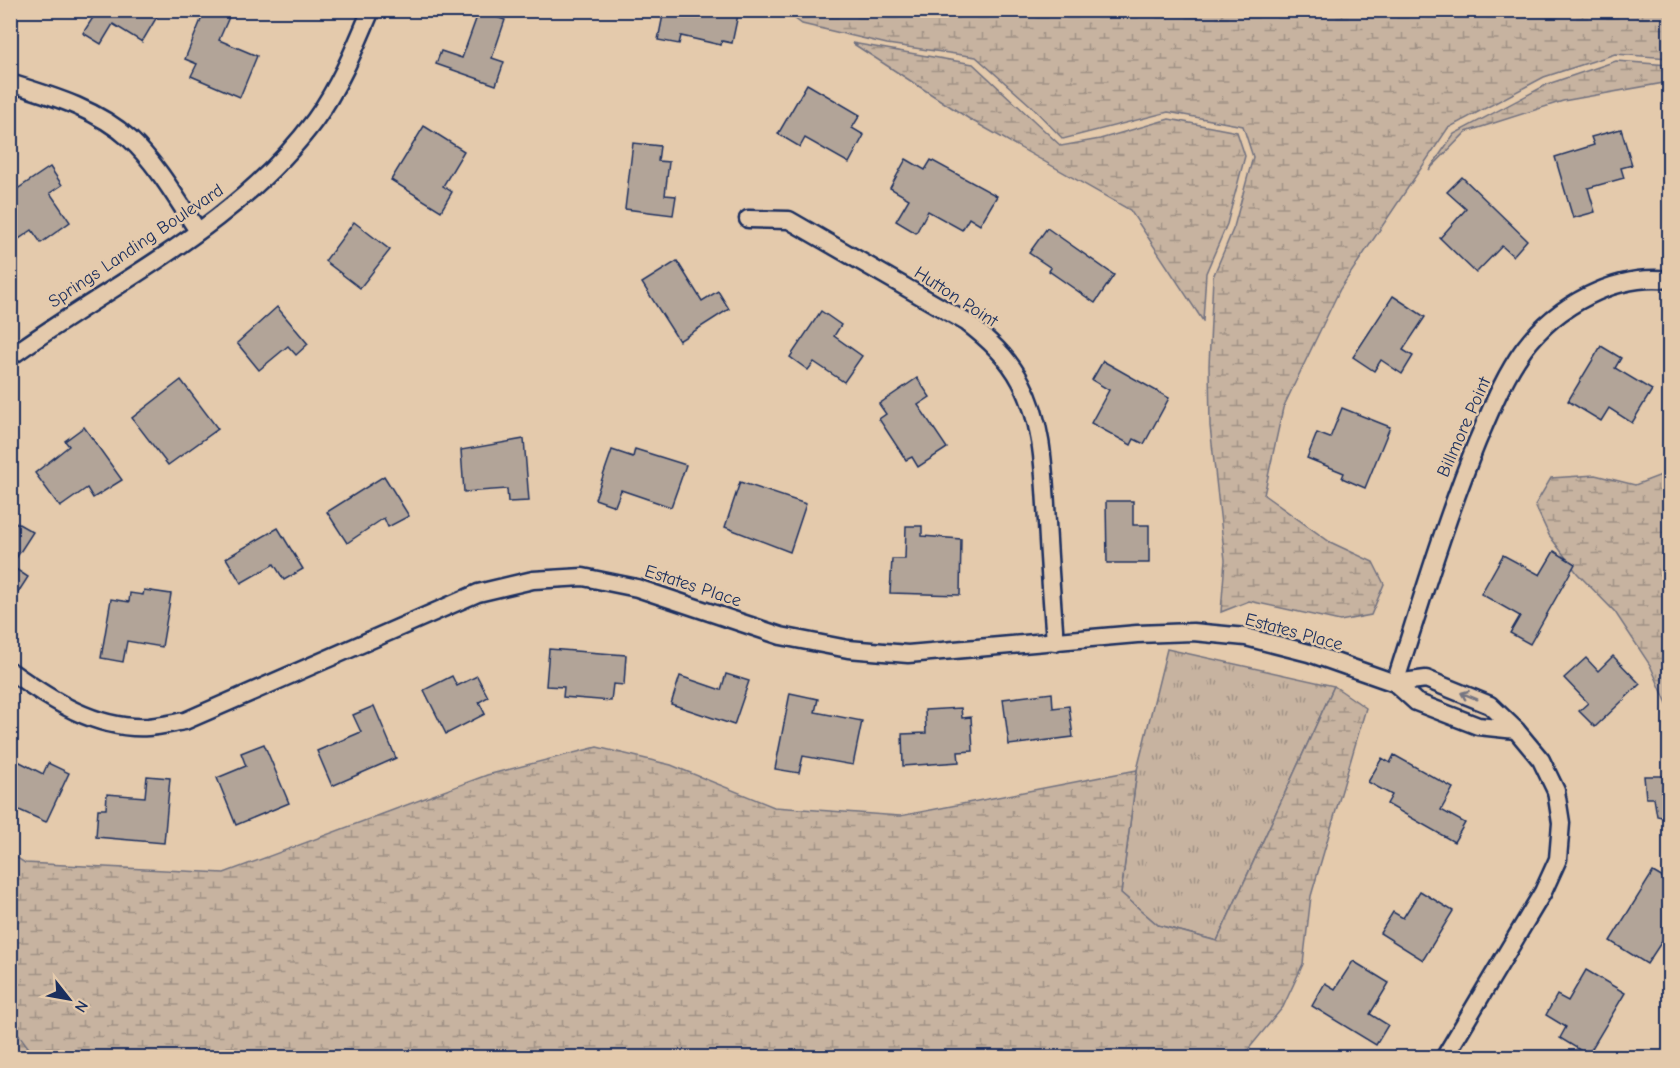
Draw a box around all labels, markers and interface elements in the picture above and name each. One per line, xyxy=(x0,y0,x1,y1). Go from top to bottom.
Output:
street label: Springs Landing Boulevard xyxy=(45,180,227,312)
street label: Hutton Point xyxy=(910,262,1002,332)
street label: Billmore Point xyxy=(1433,373,1496,480)
street label: Estates Place xyxy=(642,561,744,611)
street label: Estates Place xyxy=(1243,609,1345,655)
one-way arrow xyxy=(1460,690,1478,701)
north arrow xyxy=(39,969,99,1029)
text: N xyxy=(71,997,91,1015)

